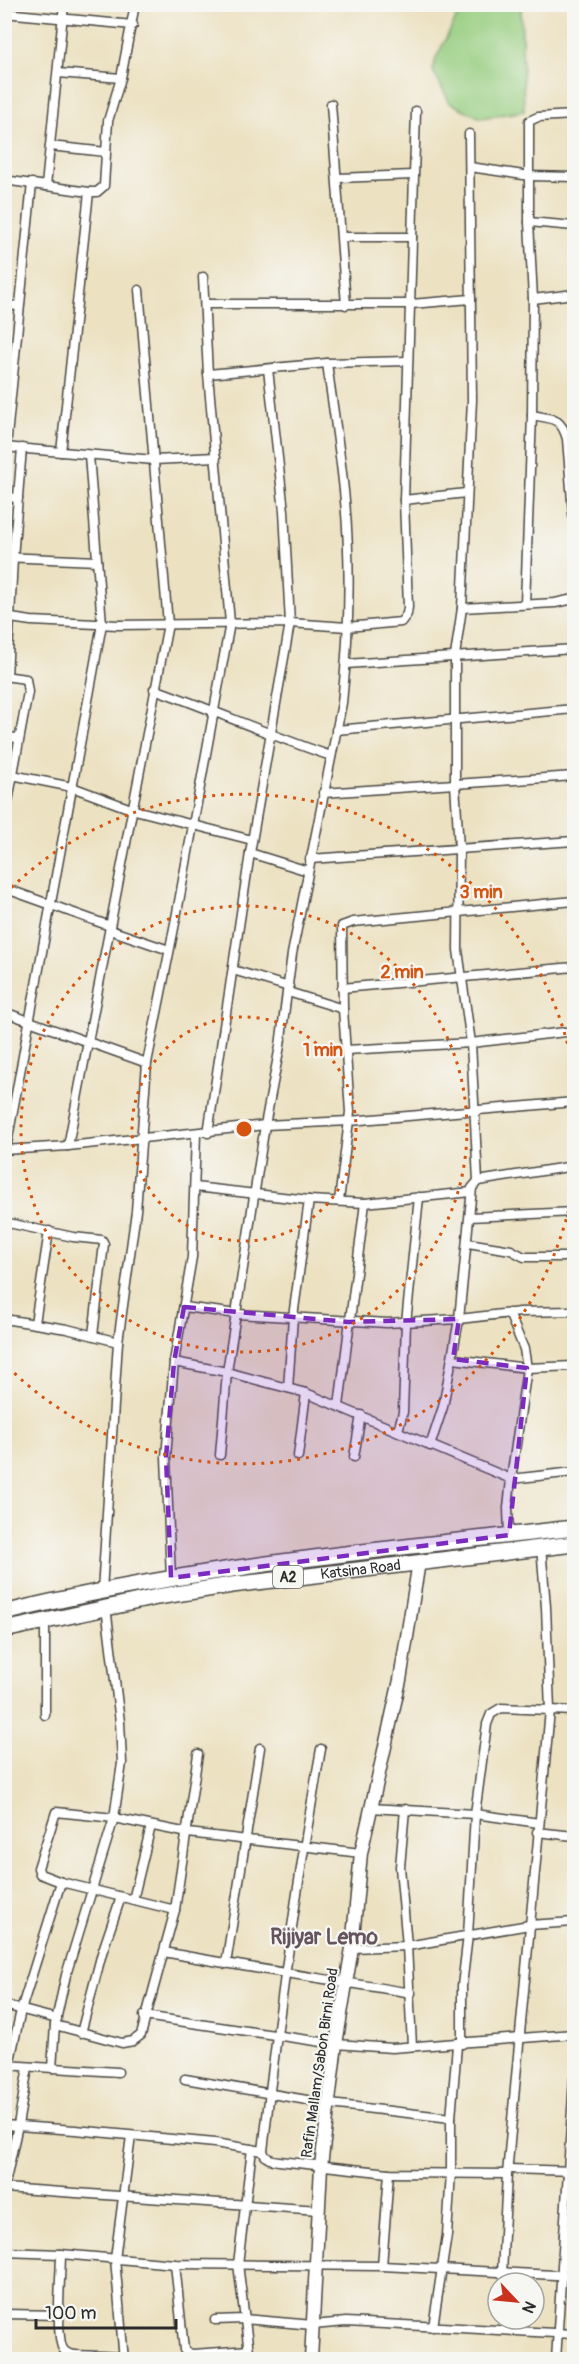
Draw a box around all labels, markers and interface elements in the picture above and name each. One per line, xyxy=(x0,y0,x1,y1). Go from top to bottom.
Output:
text: 3 min xyxy=(459,881,503,904)
text: 2 min xyxy=(380,961,424,984)
text: 1 min xyxy=(303,1039,343,1062)
centre of rings xyxy=(234,1119,254,1139)
street label: Katsina Road xyxy=(319,1555,402,1584)
road number: A2 xyxy=(273,1566,303,1588)
district label: Rijiyar Lemo xyxy=(270,1924,379,1951)
street label: Rafin Mallam/Sabon Birni Road xyxy=(297,1967,343,2159)
north arrow xyxy=(486,2271,546,2331)
scale bar xyxy=(36,2292,176,2330)
text: N xyxy=(517,2298,540,2317)
text: 100 m xyxy=(45,2302,97,2325)

